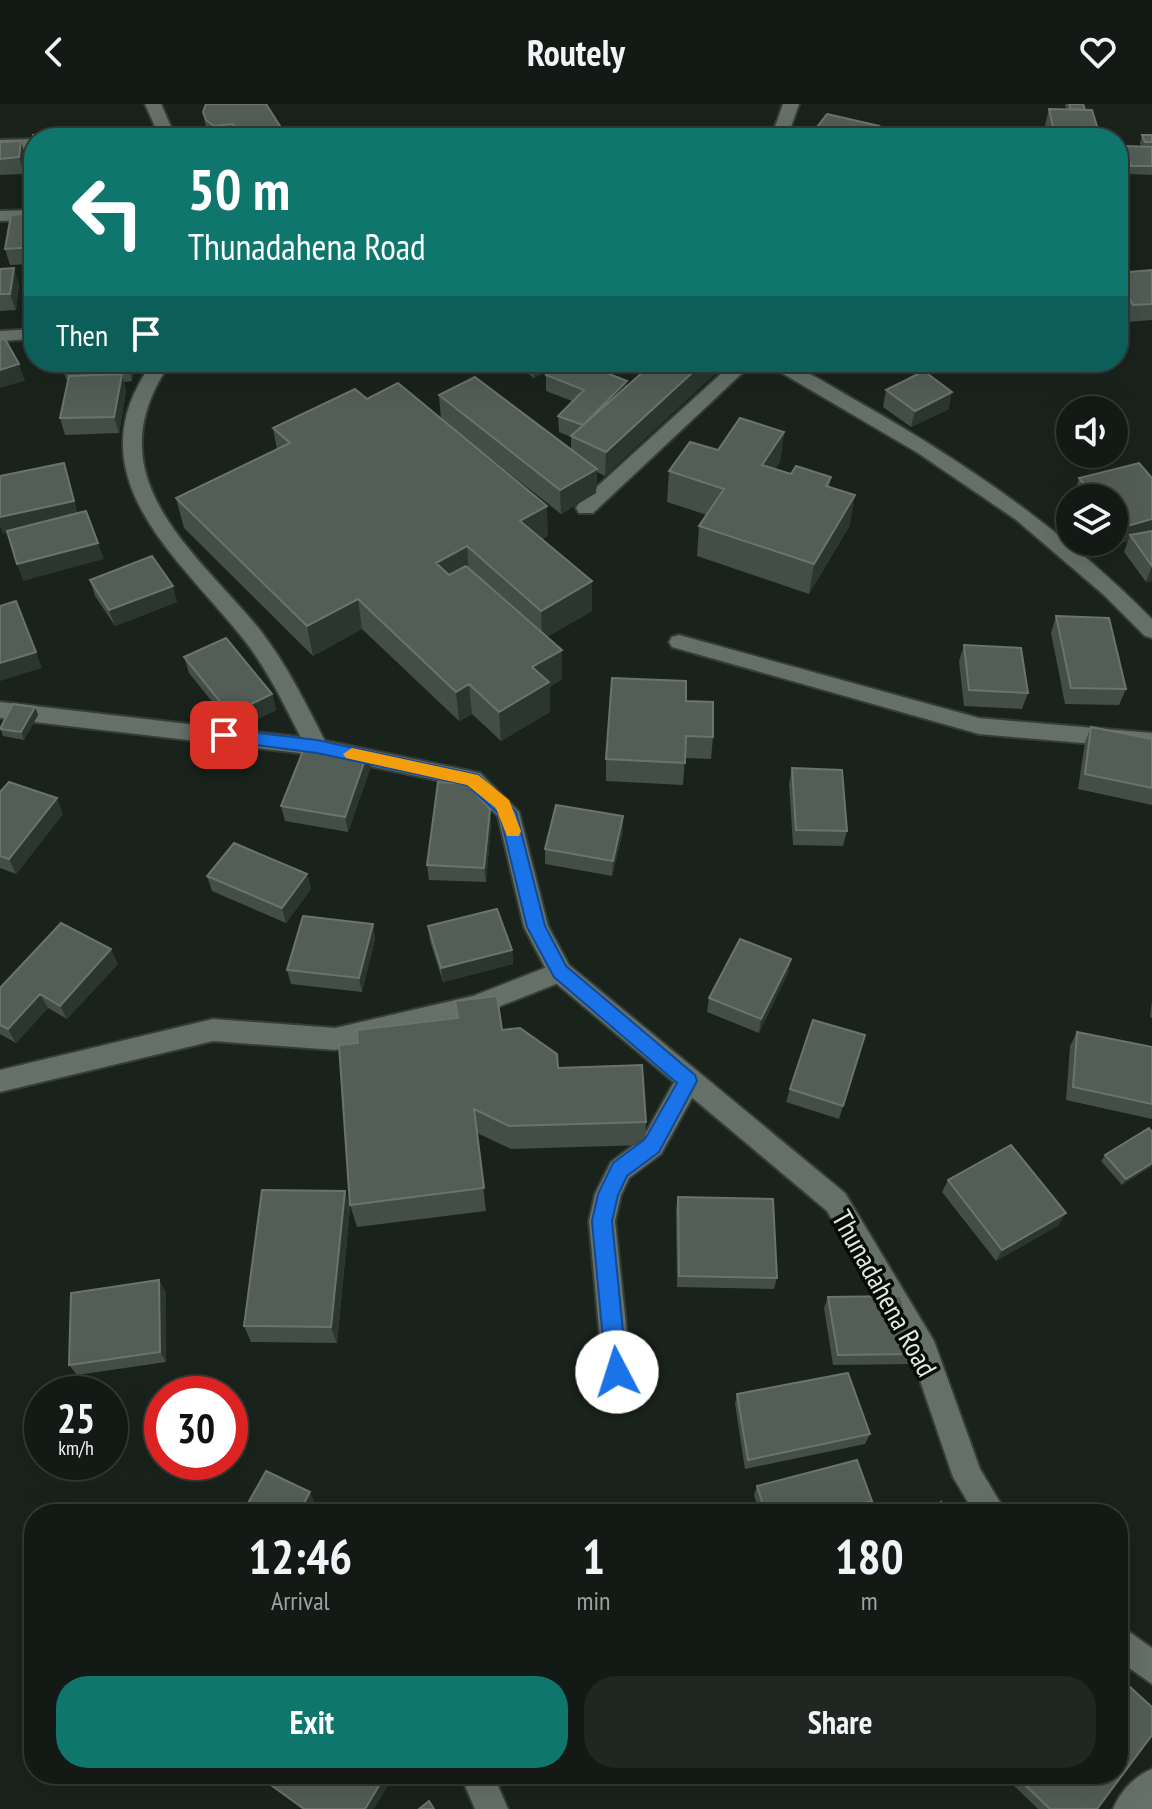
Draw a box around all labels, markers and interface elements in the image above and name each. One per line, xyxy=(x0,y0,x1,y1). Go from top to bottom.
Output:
text: Routely xyxy=(527,29,625,76)
icon: back xyxy=(32,30,76,74)
icon: heart xyxy=(1076,30,1120,74)
text: 50 m xyxy=(188,153,290,225)
icon: left xyxy=(56,160,160,264)
text: Thunadahena Road xyxy=(188,223,426,270)
icon: arrive xyxy=(124,312,168,356)
text: Then xyxy=(56,315,108,354)
map controls xyxy=(1056,396,1128,556)
button: sound xyxy=(1056,396,1128,468)
button: layers xyxy=(1056,484,1128,556)
pin xyxy=(190,701,258,769)
icon: arrive xyxy=(202,713,246,757)
street label: Thunadahena Road xyxy=(824,1203,946,1383)
position arrow xyxy=(575,1330,659,1414)
speed limit sign: 30 xyxy=(144,1376,248,1480)
text: 25 xyxy=(57,1392,95,1444)
text: km/h xyxy=(58,1435,94,1461)
text: 12:46 xyxy=(248,1525,352,1587)
text: 1 xyxy=(582,1525,605,1587)
text: 180 xyxy=(835,1525,904,1587)
text: Arrival xyxy=(271,1584,330,1617)
text: min xyxy=(576,1584,610,1617)
text: m xyxy=(861,1584,878,1617)
button: Exit xyxy=(56,1676,568,1768)
button: Share xyxy=(584,1676,1096,1768)

